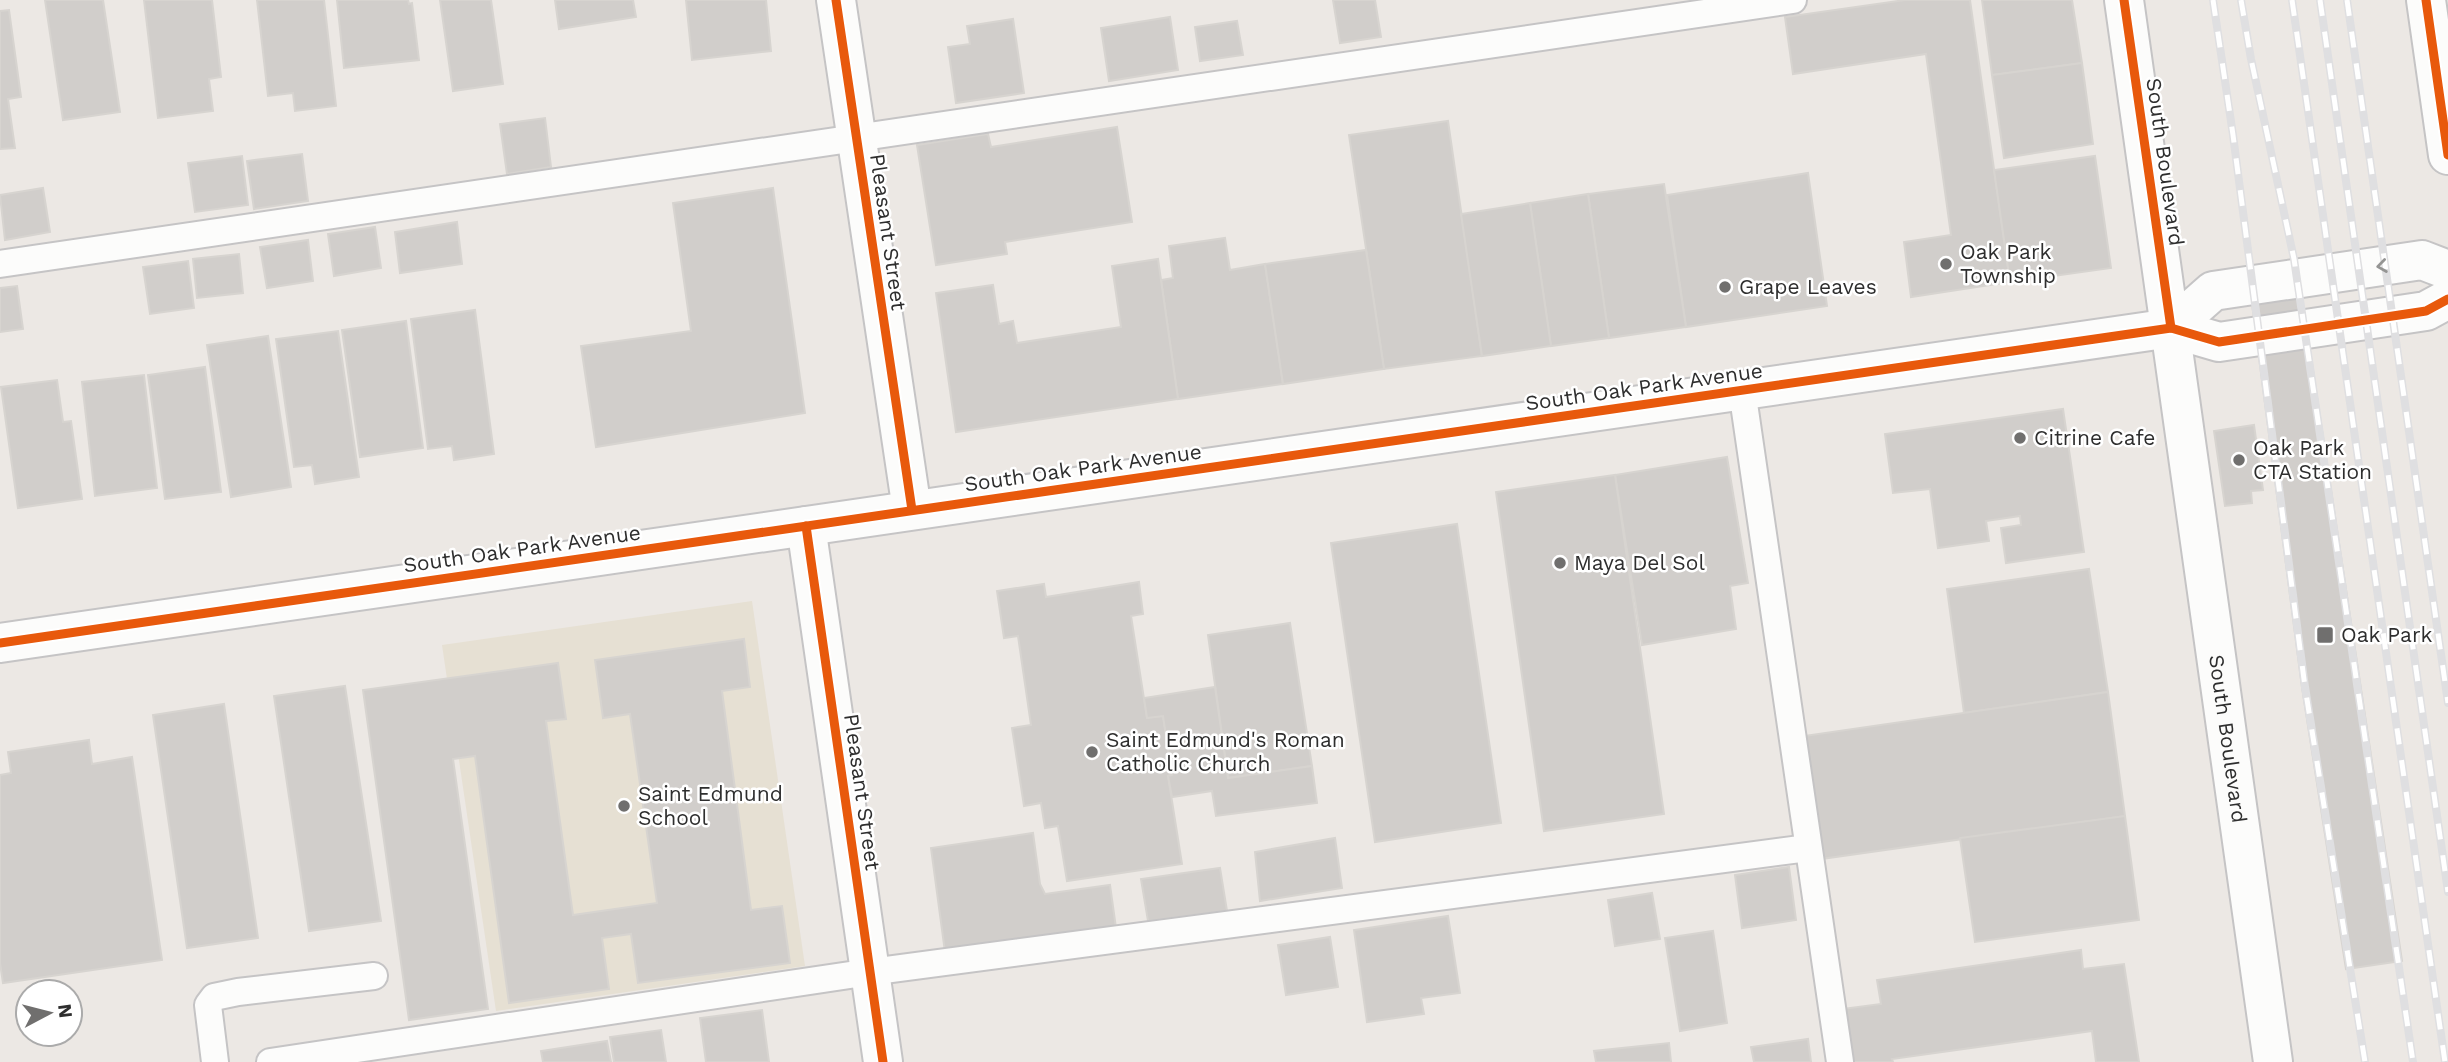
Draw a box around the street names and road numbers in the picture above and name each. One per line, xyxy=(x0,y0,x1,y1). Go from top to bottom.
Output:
street label: South Boulevard xyxy=(2141,76,2190,248)
street label: Pleasant Street xyxy=(865,152,912,312)
street label: South Oak Park Avenue xyxy=(1524,357,1764,416)
street label: South Oak Park Avenue xyxy=(963,438,1203,497)
street label: South Oak Park Avenue xyxy=(402,519,642,578)
street label: South Boulevard xyxy=(2204,653,2252,824)
street label: Pleasant Street xyxy=(839,712,886,872)

